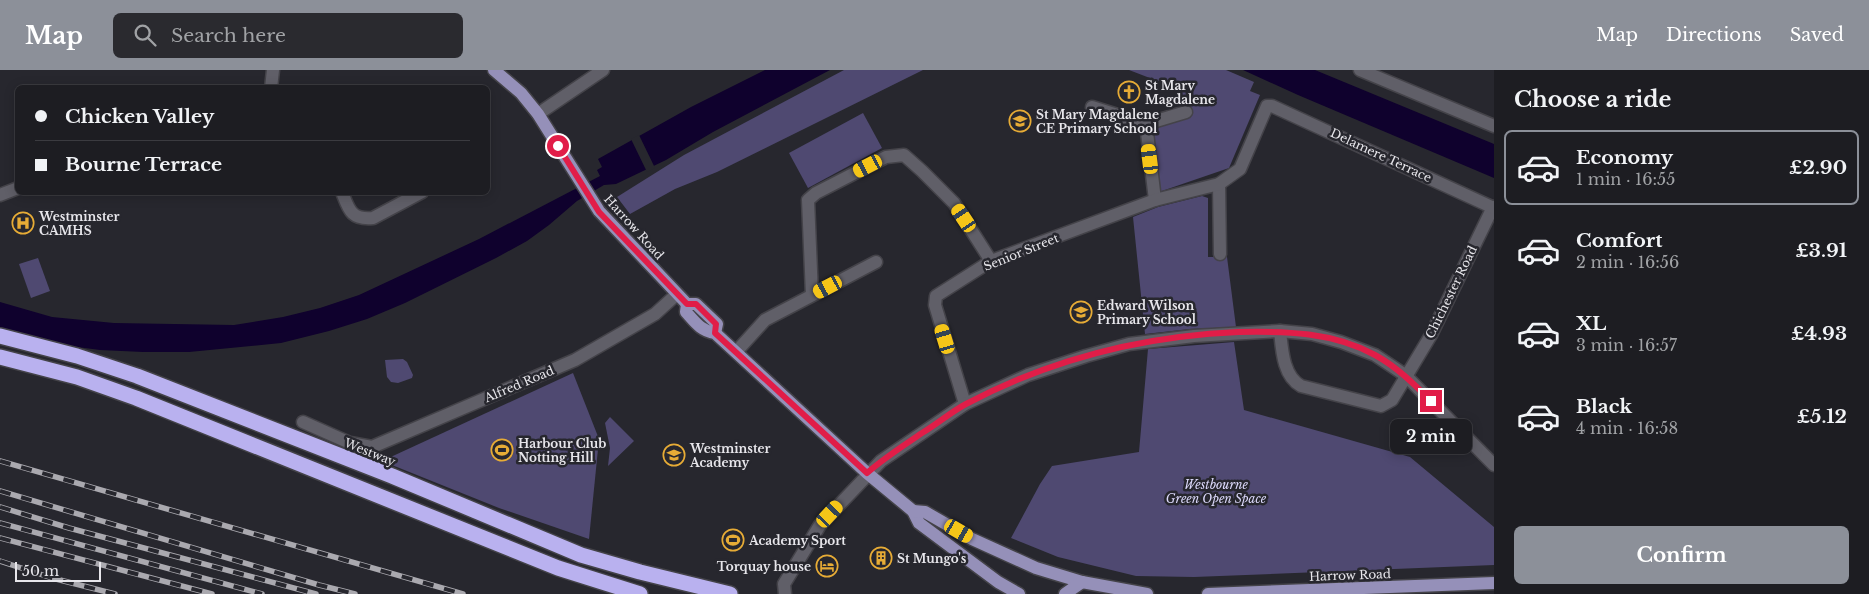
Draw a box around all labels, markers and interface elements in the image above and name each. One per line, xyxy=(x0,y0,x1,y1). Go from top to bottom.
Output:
search box xyxy=(113,13,463,58)
text: Map xyxy=(25,21,83,50)
icon: search xyxy=(131,21,159,49)
text: Search here xyxy=(171,24,286,47)
text: Map xyxy=(1596,24,1638,46)
text: Directions xyxy=(1666,24,1762,46)
text: Saved xyxy=(1790,24,1844,46)
place label: St Mary Magdalene xyxy=(1145,78,1215,107)
church icon: St Mary Magdalene xyxy=(1117,80,1141,104)
text: Choose a ride xyxy=(1514,86,1671,113)
text: Chicken Valley xyxy=(65,105,214,128)
place label: St Mary Magdalene CE Primary School xyxy=(1036,107,1159,136)
school or university icon: St Mary Magdalene CE Primary School xyxy=(1008,109,1032,133)
street label: Delamere Terrace xyxy=(1328,125,1434,185)
route start xyxy=(547,135,569,157)
car xyxy=(1140,143,1159,175)
icon: car xyxy=(1516,145,1561,190)
text: Economy xyxy=(1576,146,1673,169)
text: Bourne Terrace xyxy=(65,153,222,176)
car xyxy=(851,153,884,179)
text: £2.90 xyxy=(1789,156,1847,179)
text: 1 min · 16:55 xyxy=(1576,169,1675,189)
street label: Harrow Road xyxy=(601,192,667,262)
car xyxy=(949,201,978,235)
place label: Westminster CAMHS xyxy=(38,209,120,238)
hospital icon: Westminster CAMHS xyxy=(11,211,35,235)
icon: car xyxy=(1516,228,1561,273)
text: Comfort xyxy=(1576,229,1663,252)
street label: Senior Street xyxy=(981,230,1061,274)
text: £3.91 xyxy=(1795,239,1847,262)
street label: Chichester Road xyxy=(1422,243,1480,341)
text: 2 min · 16:56 xyxy=(1576,252,1679,272)
car xyxy=(811,273,844,301)
place label: Edward Wilson Primary School xyxy=(1097,298,1197,327)
school or university icon: Edward Wilson Primary School xyxy=(1069,300,1093,324)
icon: car xyxy=(1516,311,1561,356)
text: XL xyxy=(1576,312,1606,335)
car xyxy=(933,322,956,356)
text: £4.93 xyxy=(1791,322,1847,345)
text: 3 min · 16:57 xyxy=(1576,335,1677,355)
street label: Alfred Road xyxy=(481,363,556,406)
route end xyxy=(1420,390,1442,412)
icon: car xyxy=(1516,394,1561,439)
text: Black xyxy=(1576,395,1632,418)
text: £5.12 xyxy=(1797,405,1847,428)
callout: 2 min xyxy=(1390,418,1472,454)
text: 4 min · 16:58 xyxy=(1576,418,1678,438)
text: 2 min xyxy=(1406,426,1456,446)
street label: Westway xyxy=(341,435,398,469)
place label: Harbour Club Notting Hill xyxy=(518,436,606,465)
sports icon: Harbour Club Notting Hill xyxy=(490,438,514,462)
place label: Westminster Academy xyxy=(689,441,771,470)
school or university icon: Westminster Academy xyxy=(662,443,686,467)
park label: Westbourne Green Open Space xyxy=(1166,477,1267,506)
car xyxy=(814,498,845,530)
car xyxy=(942,517,975,545)
button: Confirm xyxy=(1514,526,1849,584)
sports icon: Academy Sport xyxy=(721,528,745,552)
place label: Academy Sport xyxy=(748,533,846,548)
building icon: St Mungo's xyxy=(869,546,893,570)
place label: St Mungo's xyxy=(897,551,967,566)
hotel icon: Torquay house xyxy=(815,554,839,578)
scale bar xyxy=(15,559,101,582)
place label: Torquay house xyxy=(717,559,811,574)
text: 50 m xyxy=(22,562,59,580)
street label: Harrow Road xyxy=(1309,566,1391,584)

